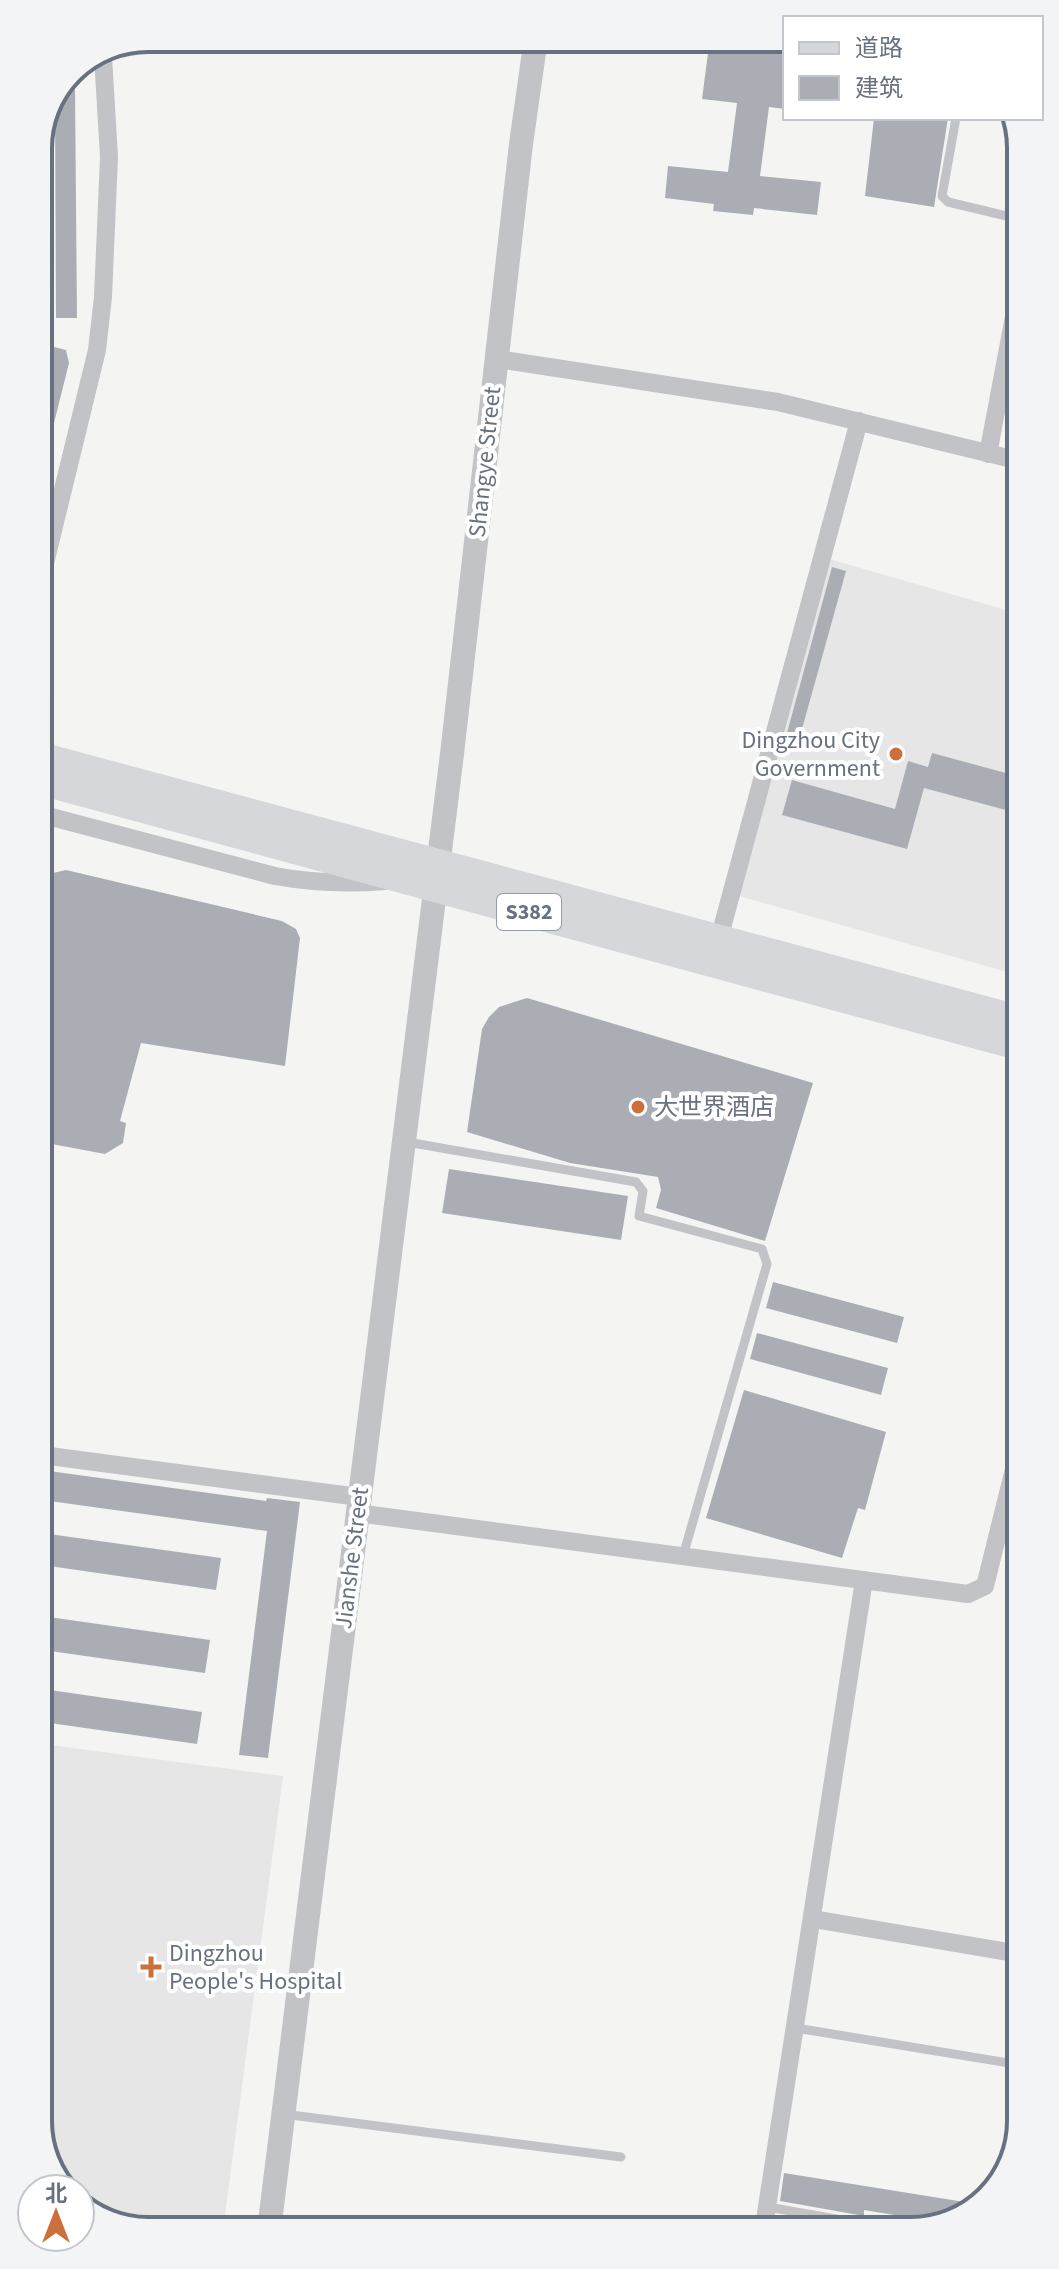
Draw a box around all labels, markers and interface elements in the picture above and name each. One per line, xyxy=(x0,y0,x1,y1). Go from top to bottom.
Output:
legend xyxy=(783,16,1043,120)
text: 道路 xyxy=(855,31,903,66)
text: 建筑 xyxy=(855,71,903,106)
street label: Shangye Street xyxy=(460,385,510,539)
place label: Dingzhou City Government xyxy=(741,723,880,786)
marker: Dingzhou City Government xyxy=(887,745,905,763)
road number: S382 xyxy=(497,894,561,930)
place label: 大世界酒店 xyxy=(654,1090,774,1125)
marker: 大世界酒店 xyxy=(629,1098,647,1116)
street label: Jianshe Street xyxy=(326,1485,378,1631)
place label: Dingzhou People's Hospital xyxy=(169,1936,342,1999)
marker: Dingzhou People's Hospital xyxy=(140,1956,162,1978)
north arrow xyxy=(16,2173,96,2253)
text: 北 xyxy=(45,2178,67,2210)

